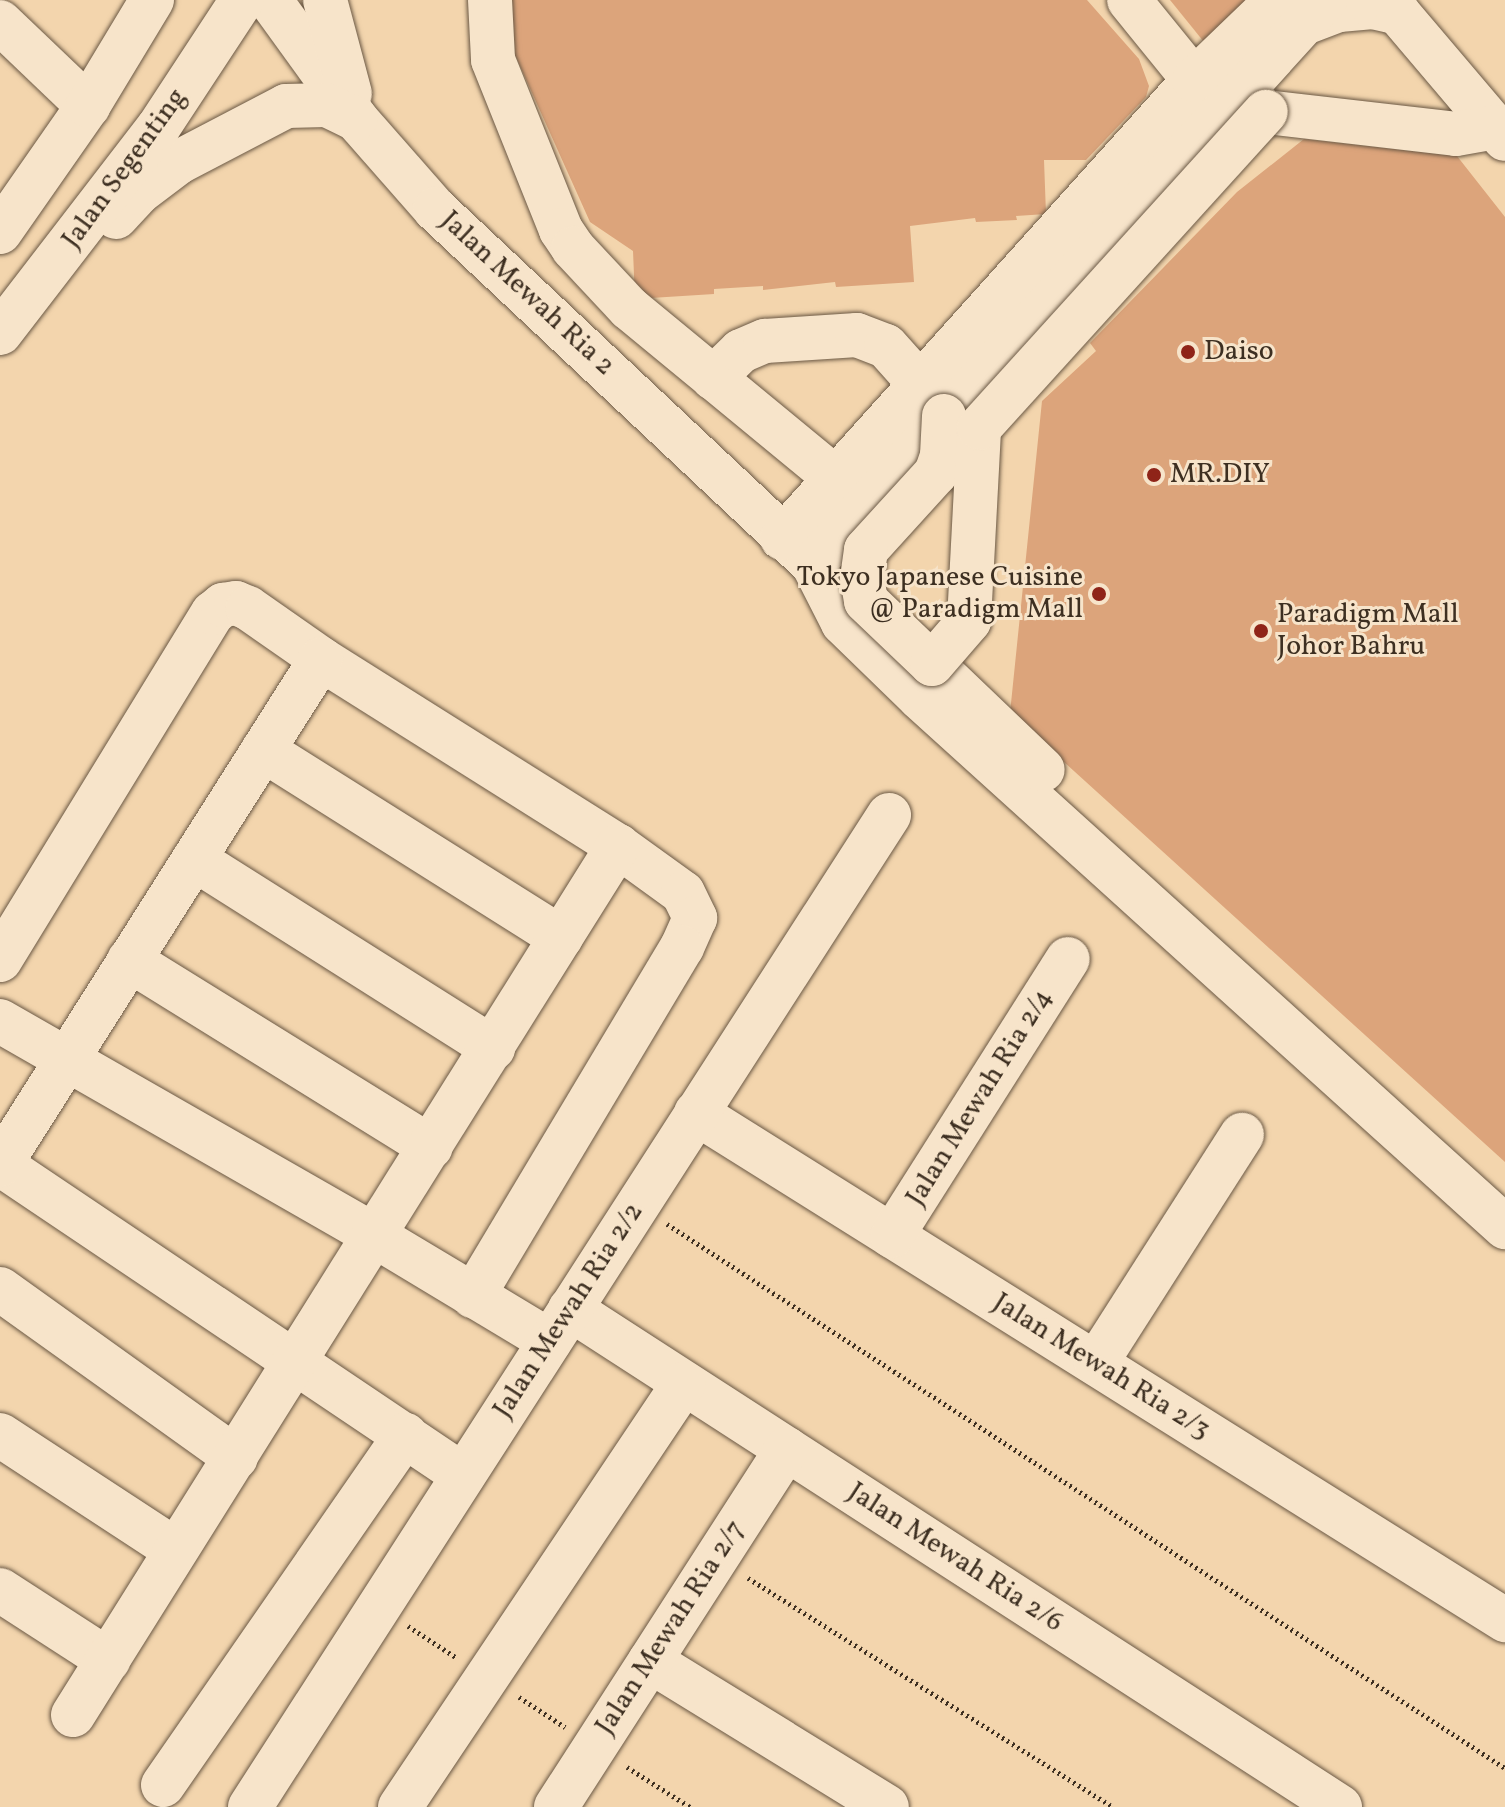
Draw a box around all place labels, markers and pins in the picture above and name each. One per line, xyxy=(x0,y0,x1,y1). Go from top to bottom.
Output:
place label: Daiso xyxy=(1204,335,1274,369)
marker: Daiso xyxy=(1179,343,1197,361)
place label: MR.DIY xyxy=(1170,458,1270,492)
marker: MR.DIY xyxy=(1145,466,1163,484)
place label: Tokyo Japanese Cuisine @ Paradigm Mall xyxy=(796,561,1083,627)
marker: Tokyo Japanese Cuisine @ Paradigm Mall xyxy=(1090,585,1108,603)
place label: Paradigm Mall Johor Bahru xyxy=(1277,598,1459,664)
marker: Paradigm Mall Johor Bahru xyxy=(1252,622,1270,640)

